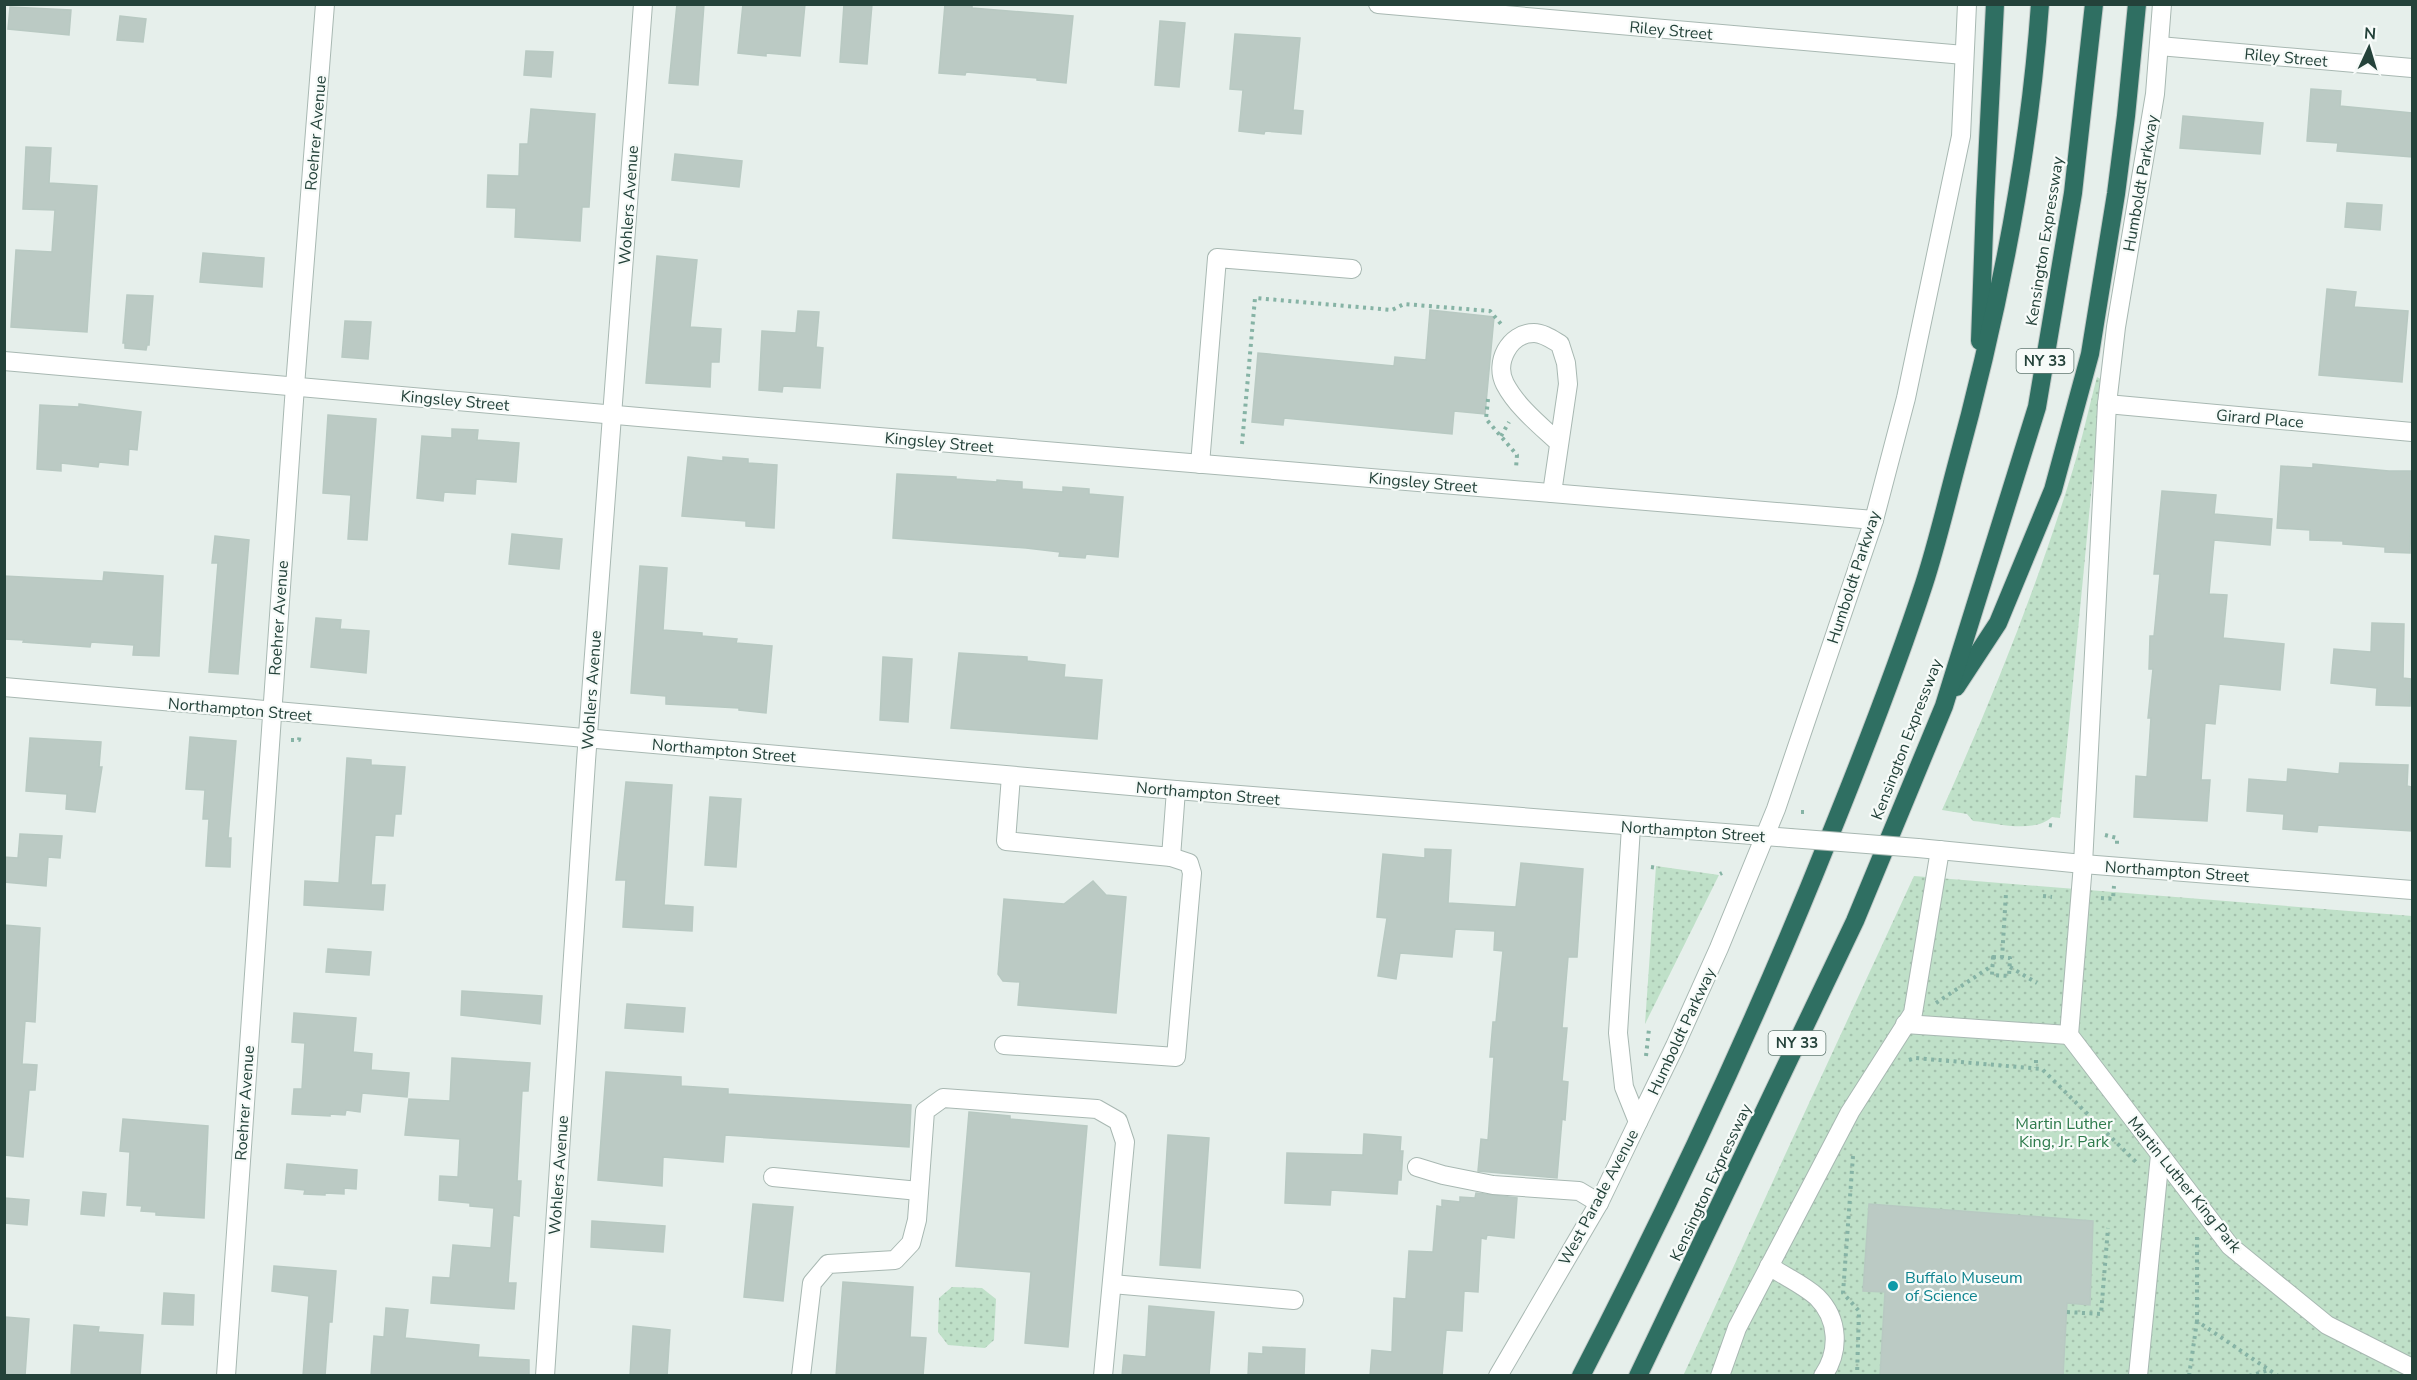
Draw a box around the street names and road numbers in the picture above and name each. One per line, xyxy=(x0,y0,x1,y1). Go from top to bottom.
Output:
street label: Riley Street xyxy=(1628,16,1714,46)
street label: Riley Street xyxy=(2243,43,2329,73)
street label: Roehrer Avenue xyxy=(300,75,332,192)
street label: Humboldt Parkway xyxy=(2118,112,2164,253)
street label: Wohlers Avenue xyxy=(614,145,644,266)
street label: Kensington Expressway xyxy=(2021,154,2069,327)
road number: NY 33 xyxy=(2016,349,2074,373)
street label: Kingsley Street xyxy=(400,385,511,417)
street label: Girard Place xyxy=(2215,404,2305,434)
street label: Kingsley Street xyxy=(884,427,995,459)
street label: Kingsley Street xyxy=(1368,467,1479,499)
street label: Humboldt Parkway xyxy=(1822,507,1886,647)
street label: Roehrer Avenue xyxy=(264,560,294,676)
street label: Wohlers Avenue xyxy=(577,630,607,751)
street label: Kensington Expressway xyxy=(1866,655,1948,823)
street label: Northampton Street xyxy=(167,693,313,727)
street label: Northampton Street xyxy=(651,734,797,768)
street label: Northampton Street xyxy=(1135,777,1281,811)
street label: Northampton Street xyxy=(1620,816,1766,848)
street label: Northampton Street xyxy=(2104,856,2250,888)
street label: Humboldt Parkway xyxy=(1643,963,1721,1099)
road number: NY 33 xyxy=(1768,1031,1826,1055)
street label: Roehrer Avenue xyxy=(230,1045,260,1161)
street label: Kensington Expressway xyxy=(1665,1099,1757,1265)
street label: Martin Luther King Park xyxy=(2122,1112,2247,1258)
street label: Wohlers Avenue xyxy=(544,1115,574,1236)
street label: West Parade Avenue xyxy=(1554,1126,1644,1269)

